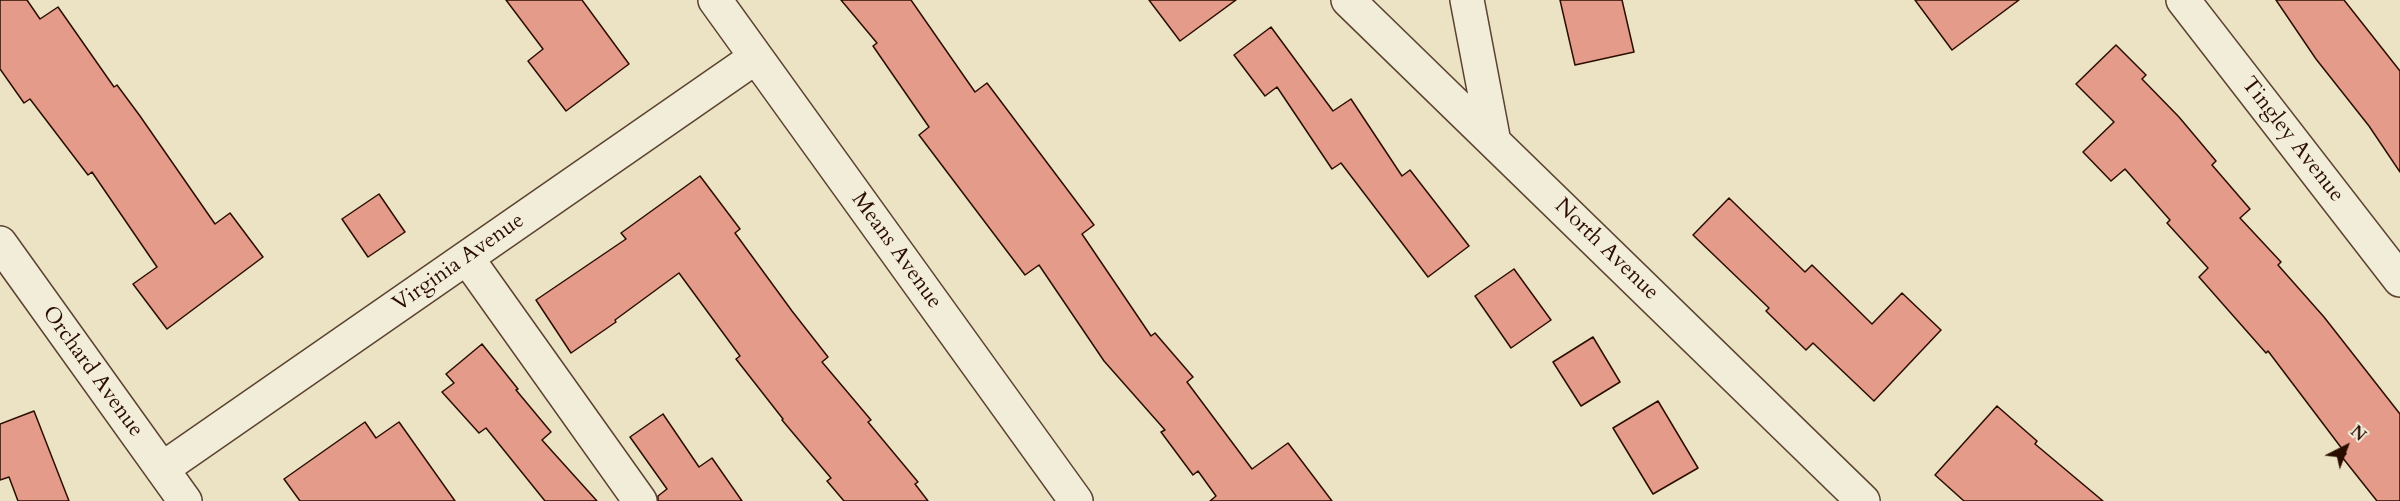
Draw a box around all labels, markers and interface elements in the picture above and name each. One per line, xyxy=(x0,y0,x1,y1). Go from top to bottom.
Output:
street label: Tingley Avenue xyxy=(2235,72,2349,208)
street label: Means Avenue xyxy=(845,188,947,314)
street label: North Avenue xyxy=(1548,194,1664,306)
street label: Virginia Avenue xyxy=(388,208,530,318)
street label: Orchard Avenue xyxy=(36,301,148,443)
north arrow xyxy=(2316,417,2376,477)
text: N xyxy=(2346,421,2371,446)

